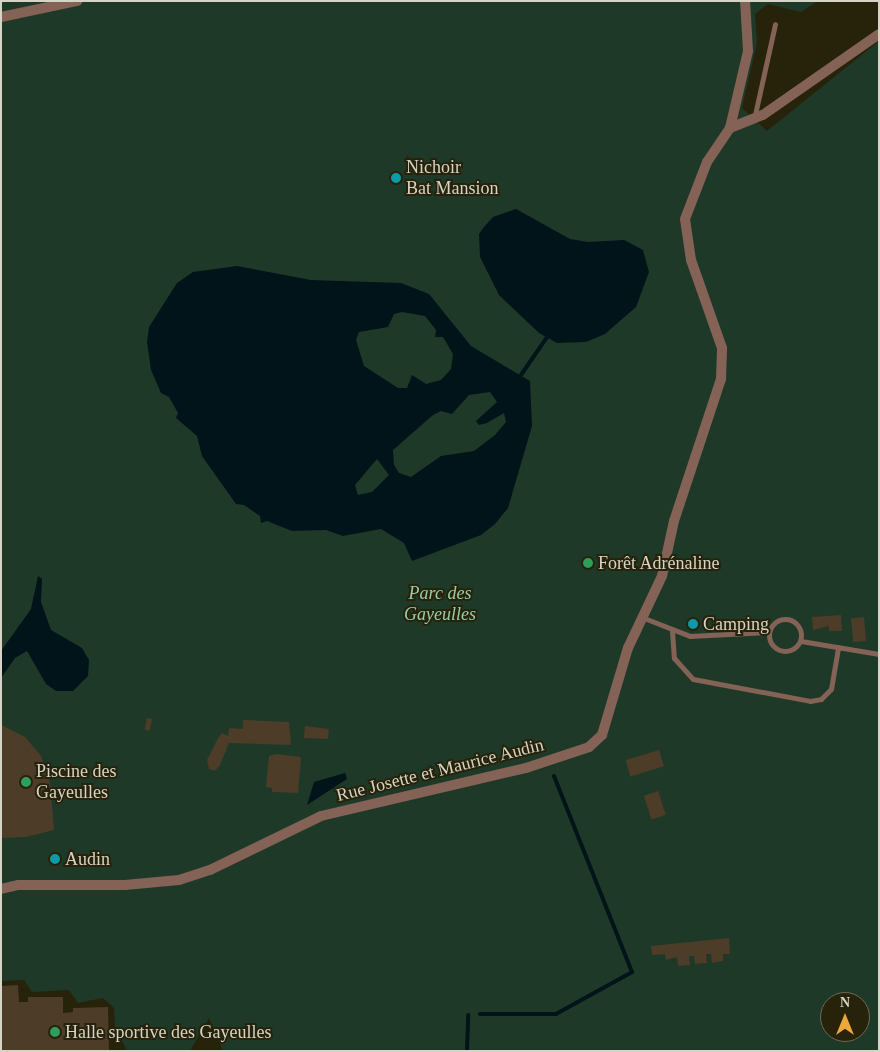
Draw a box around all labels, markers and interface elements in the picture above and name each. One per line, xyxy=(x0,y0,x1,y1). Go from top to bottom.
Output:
place label: Nichoir Bat Mansion xyxy=(406,157,498,200)
marker: Nichoir Bat Mansion xyxy=(390,172,402,184)
place label: Forêt Adrénaline xyxy=(598,552,720,574)
marker: Forêt Adrénaline xyxy=(582,557,594,569)
park label: Parc des Gayeulles xyxy=(404,583,476,626)
place label: Camping xyxy=(703,613,769,635)
marker: Camping xyxy=(687,618,699,630)
street label: Rue Josette et Maurice Audin xyxy=(334,734,546,806)
place label: Piscine des Gayeulles xyxy=(36,761,116,804)
marker: Piscine des Gayeulles xyxy=(20,776,32,788)
place label: Audin xyxy=(65,848,110,870)
marker: Audin xyxy=(49,853,61,865)
north arrow xyxy=(820,992,870,1042)
text: N xyxy=(840,995,850,1010)
place label: Halle sportive des Gayeulles xyxy=(65,1021,271,1043)
marker: Halle sportive des Gayeulles xyxy=(49,1026,61,1038)

